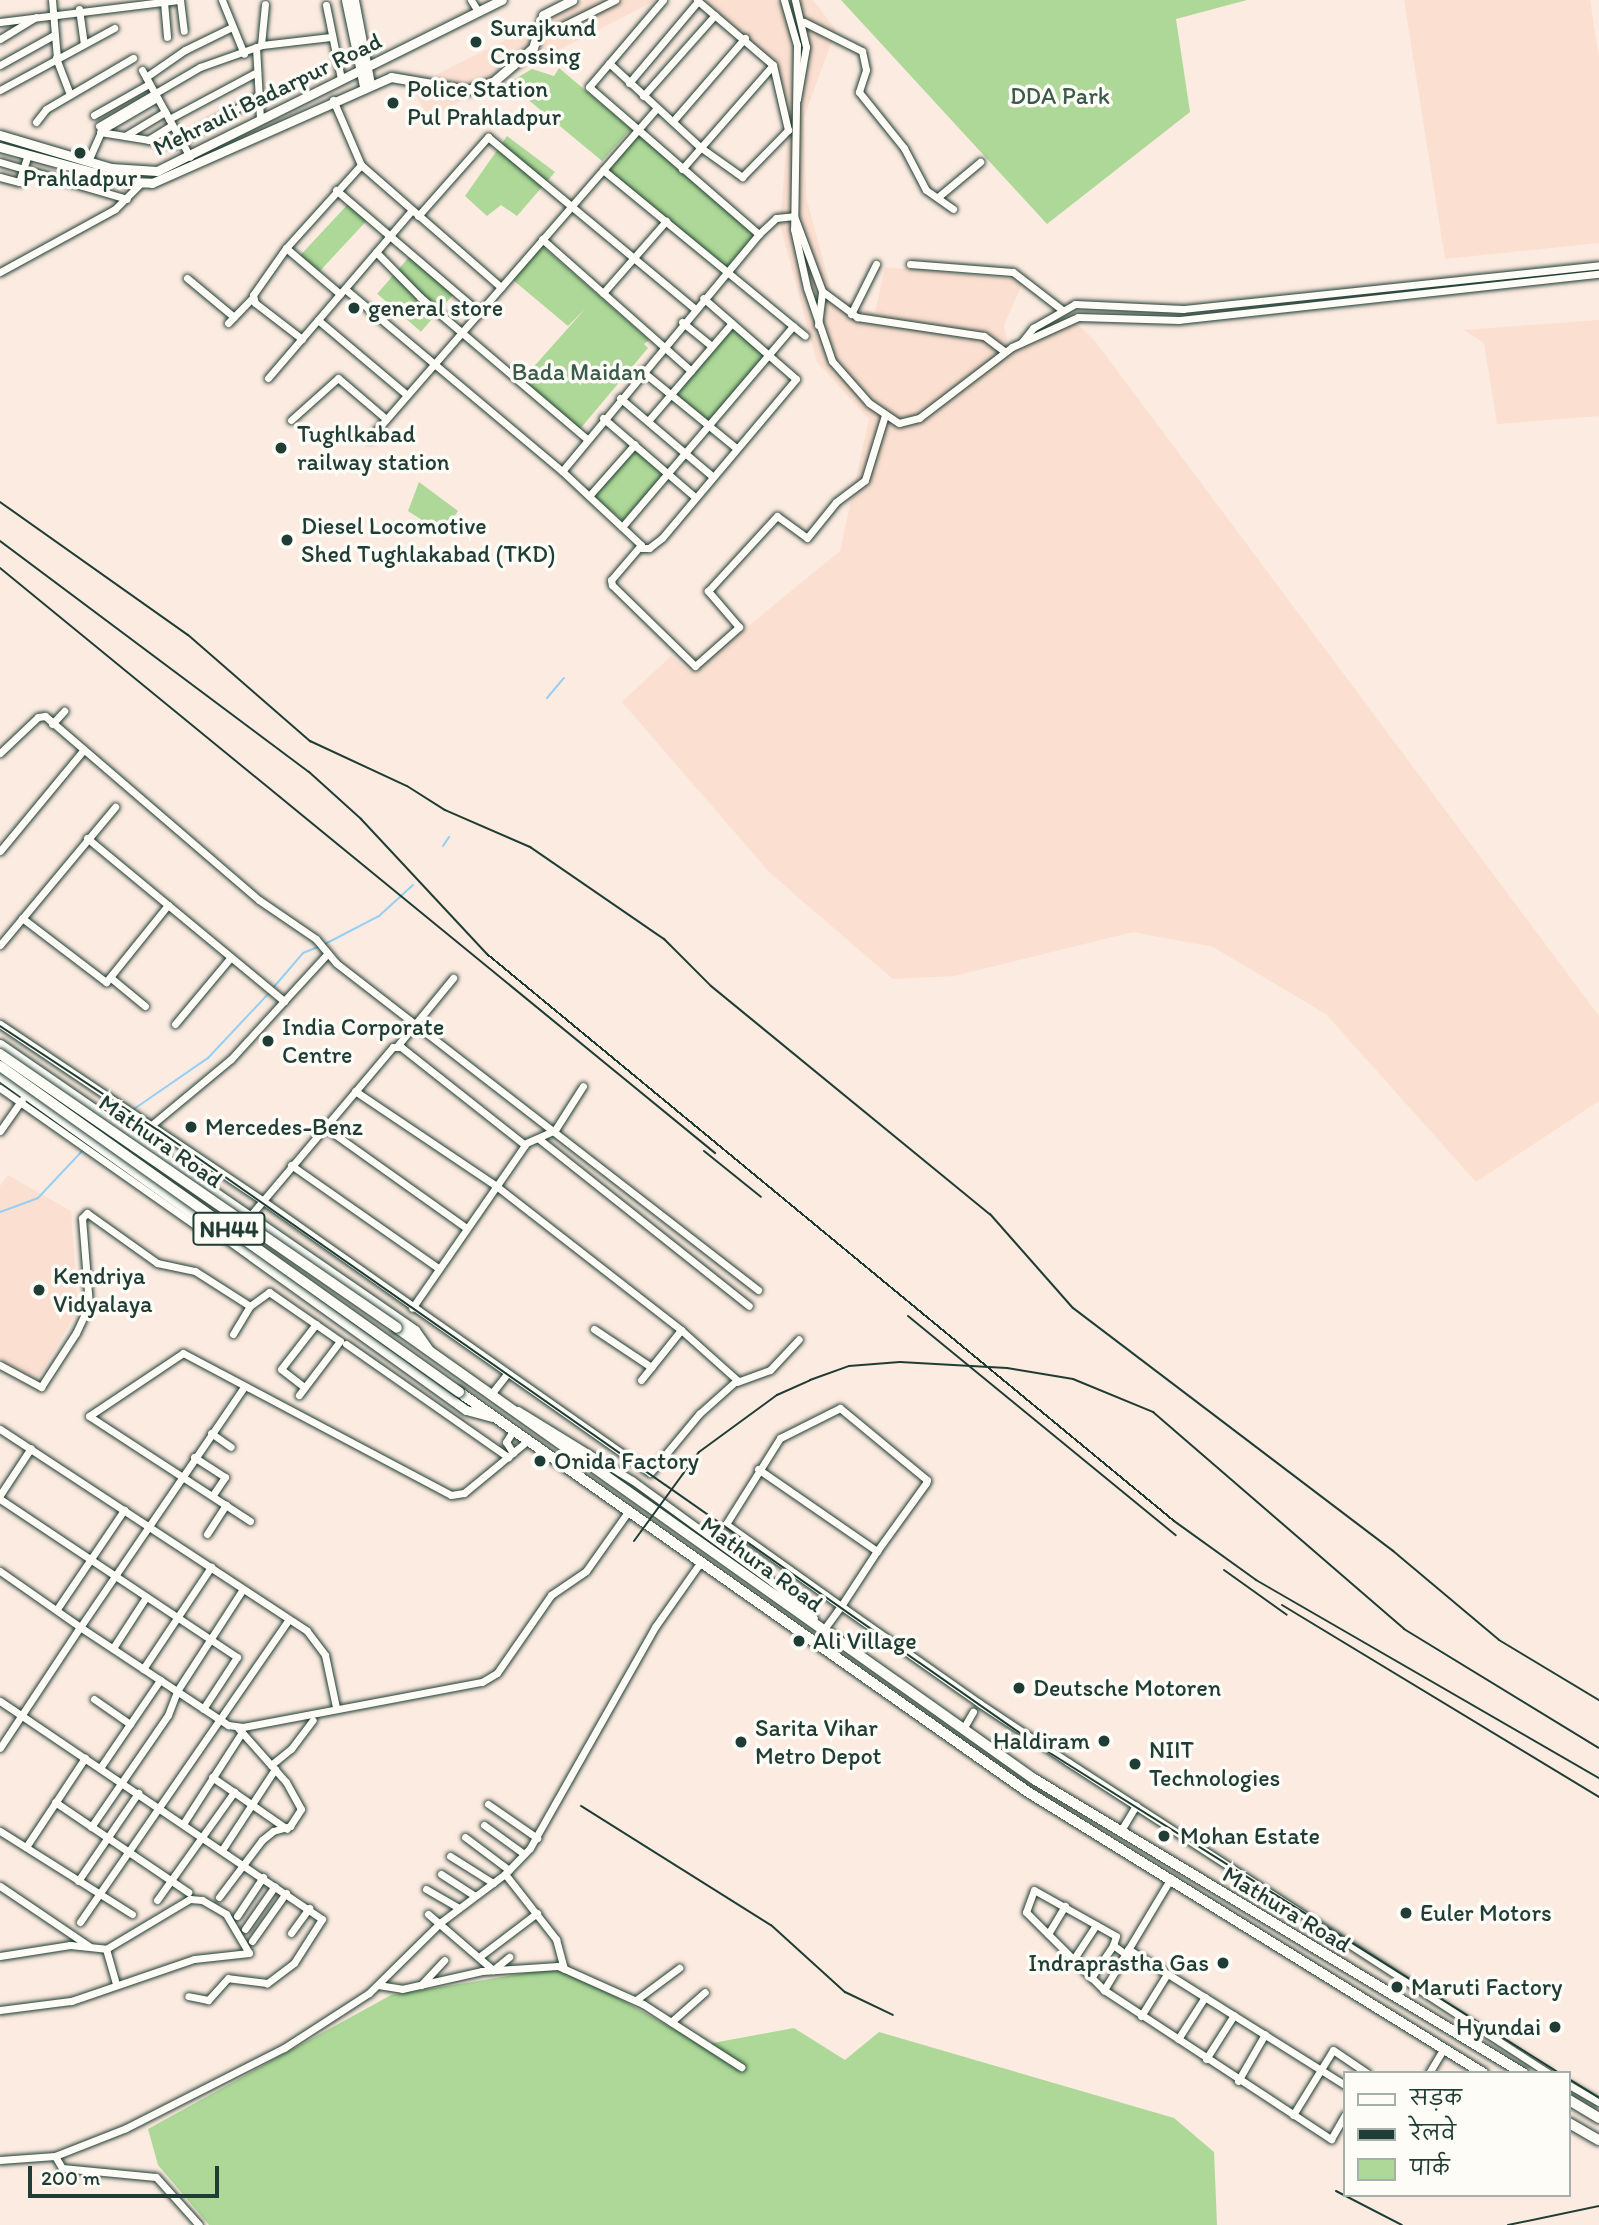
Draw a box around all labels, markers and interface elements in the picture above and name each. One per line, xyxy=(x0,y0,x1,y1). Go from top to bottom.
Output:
place label: Surajkund Crossing xyxy=(490,14,596,70)
street label: Mehrauli Badarpur Road xyxy=(148,26,386,162)
marker: Surajkund Crossing xyxy=(468,34,484,50)
place label: Police Station Pul Prahladpur xyxy=(407,75,561,131)
park label: DDA Park xyxy=(1010,82,1110,110)
marker: Police Station Pul Prahladpur xyxy=(385,95,401,111)
marker: Prahladpur xyxy=(72,145,88,161)
place label: Prahladpur xyxy=(23,164,137,192)
place label: general store xyxy=(368,294,503,322)
marker: general store xyxy=(346,300,362,316)
park label: Bada Maidan xyxy=(512,358,646,386)
place label: Tughlkabad railway station xyxy=(297,420,451,476)
marker: Tughlkabad railway station xyxy=(271,438,291,458)
place label: Diesel Locomotive Shed Tughlakabad (TKD) xyxy=(301,512,554,568)
marker: Diesel Locomotive Shed Tughlakabad (TKD) xyxy=(279,532,295,548)
place label: India Corporate Centre xyxy=(282,1013,444,1069)
marker: India Corporate Centre xyxy=(260,1033,276,1049)
street label: Mathura Road xyxy=(93,1088,229,1194)
place label: Mercedes-Benz xyxy=(205,1113,363,1141)
marker: Mercedes-Benz xyxy=(183,1119,199,1135)
road number: NH44 xyxy=(192,1210,266,1248)
place label: Kendriya Vidyalaya xyxy=(53,1262,152,1318)
marker: Kendriya Vidyalaya xyxy=(31,1282,47,1298)
place label: Onida Factory xyxy=(554,1447,698,1475)
marker: Onida Factory xyxy=(532,1453,548,1469)
street label: Mathura Road xyxy=(695,1510,829,1618)
place label: Ali Village xyxy=(813,1627,916,1655)
marker: Ali Village xyxy=(791,1633,807,1649)
place label: Deutsche Motoren xyxy=(1033,1674,1221,1702)
marker: Deutsche Motoren xyxy=(1011,1680,1027,1696)
place label: Sarita Vihar Metro Depot xyxy=(755,1714,882,1770)
place label: Haldiram xyxy=(993,1727,1090,1755)
marker: Haldiram xyxy=(1096,1733,1112,1749)
marker: Sarita Vihar Metro Depot xyxy=(733,1734,749,1750)
place label: NIIT Technologies xyxy=(1149,1736,1280,1792)
marker: NIIT Technologies xyxy=(1127,1756,1143,1772)
place label: Mohan Estate xyxy=(1180,1822,1320,1850)
marker: Mohan Estate xyxy=(1154,1826,1174,1846)
street label: Mathura Road xyxy=(1218,1859,1356,1959)
place label: Euler Motors xyxy=(1420,1899,1551,1927)
marker: Euler Motors xyxy=(1398,1905,1414,1921)
place label: Indraprastha Gas xyxy=(1028,1949,1209,1977)
marker: Indraprastha Gas xyxy=(1215,1955,1231,1971)
place label: Maruti Factory xyxy=(1411,1973,1563,2001)
marker: Maruti Factory xyxy=(1389,1979,1405,1995)
place label: Hyundai xyxy=(1456,2013,1541,2041)
marker: Hyundai xyxy=(1547,2019,1563,2035)
legend xyxy=(1344,2071,1571,2197)
text: सड़क xyxy=(1410,2085,1462,2110)
text: रेलवे xyxy=(1410,2120,1456,2145)
scale bar xyxy=(32,2152,222,2196)
text: पार्क xyxy=(1410,2155,1450,2180)
text: 200 m xyxy=(41,2165,100,2190)

